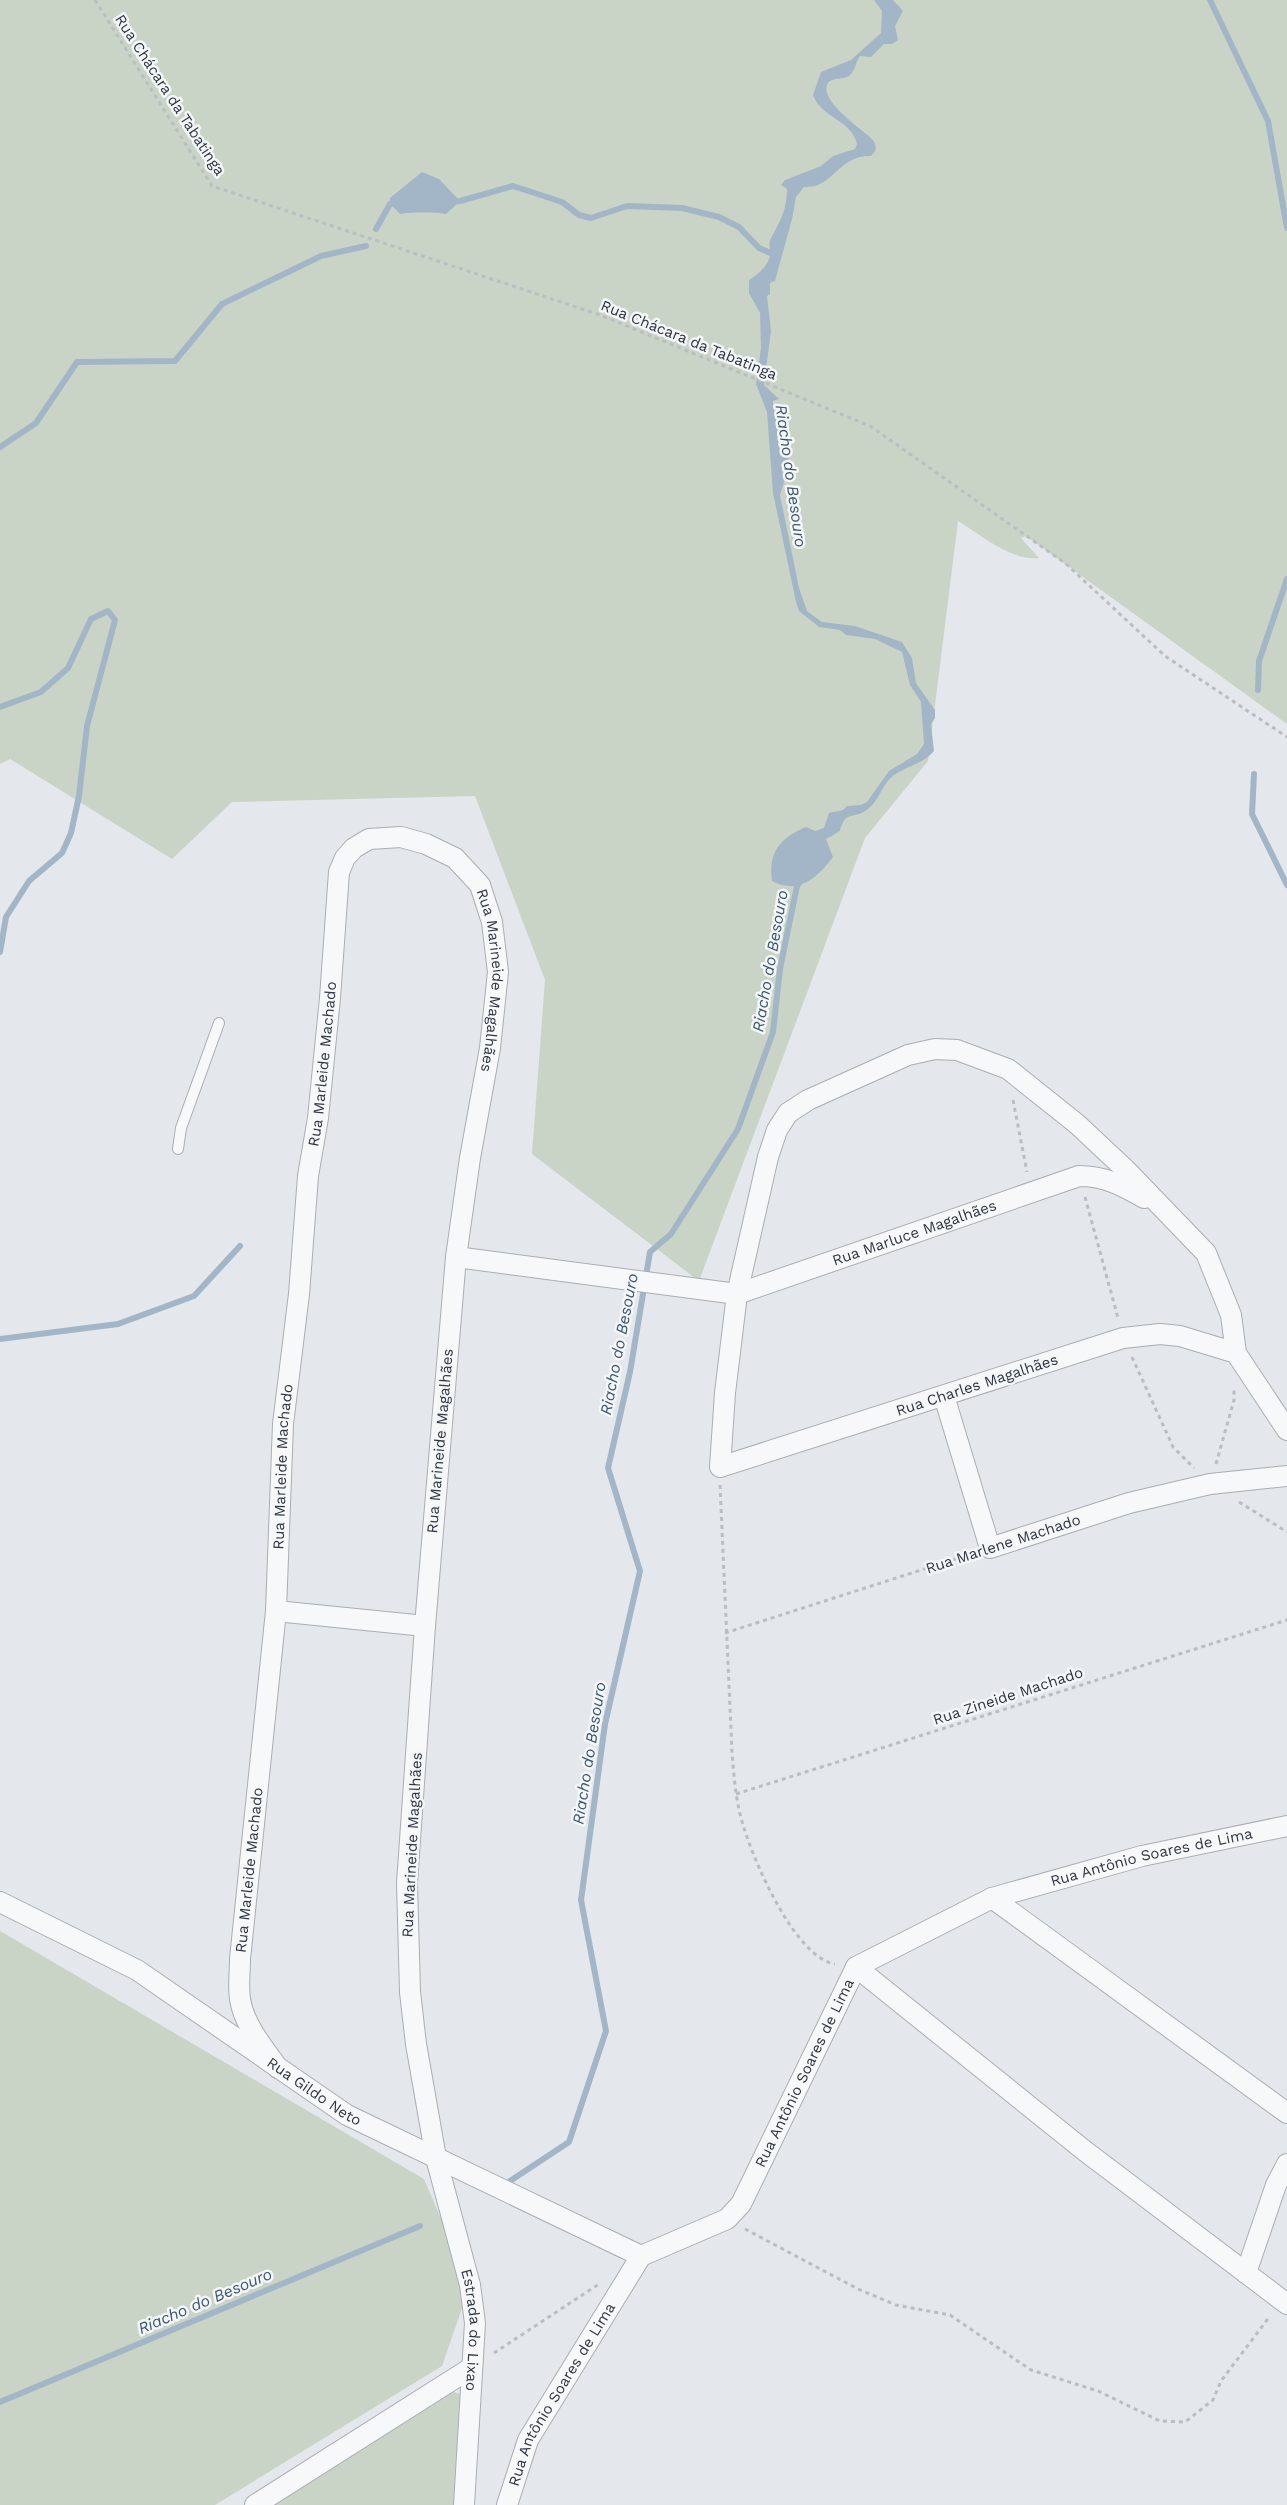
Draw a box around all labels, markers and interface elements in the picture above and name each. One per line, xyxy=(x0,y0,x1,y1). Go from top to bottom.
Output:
street label: Rua Chácara da Tabatinga xyxy=(111,11,229,179)
street label: Rua Chácara da Tabatinga xyxy=(598,296,780,384)
water label: Riacho do Besouro xyxy=(772,403,810,549)
street label: Rua Marineide Magalhães xyxy=(473,886,507,1074)
water label: Riacho do Besouro xyxy=(748,889,792,1033)
street label: Rua Marleide Machado xyxy=(304,981,340,1148)
street label: Rua Marluce Magalhães xyxy=(830,1196,999,1269)
water label: Riacho do Besouro xyxy=(596,1272,642,1416)
street label: Rua Marineide Magalhães xyxy=(423,1348,457,1534)
street label: Rua Charles Magalhães xyxy=(894,1350,1060,1420)
street label: Rua Marleide Machado xyxy=(269,1383,297,1550)
street label: Rua Marlene Machado xyxy=(923,1510,1083,1578)
street label: Rua Zineide Machado xyxy=(931,1663,1085,1729)
water label: Riacho do Besouro xyxy=(568,1680,610,1826)
street label: Rua Marineide Magalhães xyxy=(398,1752,426,1938)
street label: Rua Marleide Machado xyxy=(232,1787,267,1954)
street label: Rua Antônio Soares de Lima xyxy=(1048,1824,1255,1890)
street label: Rua Antônio Soares de Lima xyxy=(751,1975,858,2170)
street label: Rua Gildo Neto xyxy=(264,2054,364,2130)
water label: Riacho do Besouro xyxy=(135,2264,275,2338)
street label: Estrada do Lixao xyxy=(457,2267,484,2392)
street label: Rua Antônio Soares de Lima xyxy=(505,2299,619,2488)

